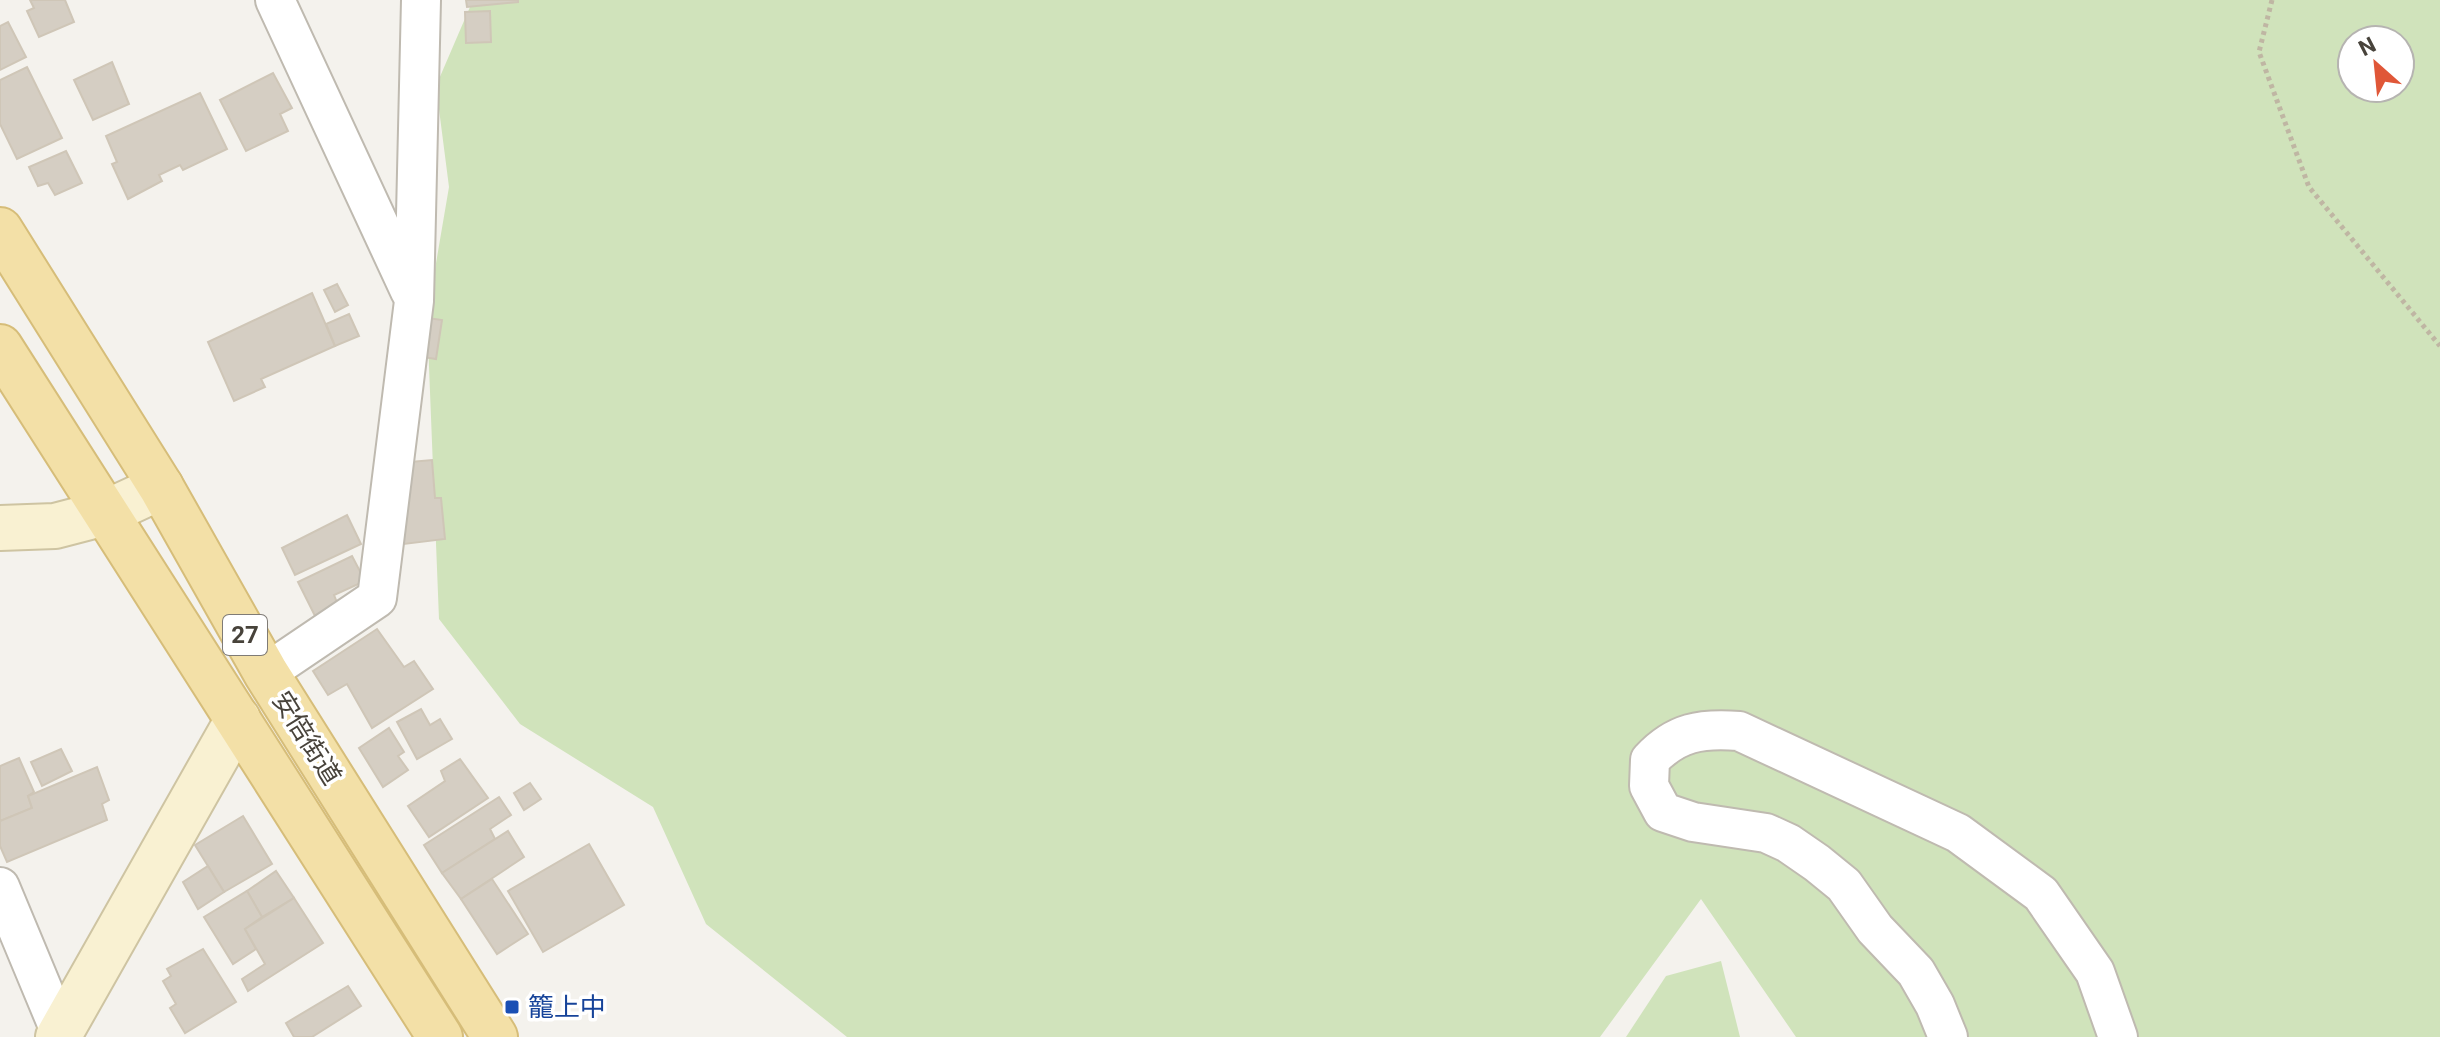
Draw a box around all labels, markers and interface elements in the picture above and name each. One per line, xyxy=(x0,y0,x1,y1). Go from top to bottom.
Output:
north arrow xyxy=(2336,24,2416,104)
text: N xyxy=(2355,32,2380,61)
road number: 27 xyxy=(223,615,267,655)
street label: 安倍街道 xyxy=(267,686,347,790)
place label: 籠上中 xyxy=(528,992,606,1022)
marker: 籠上中 xyxy=(503,998,521,1016)

